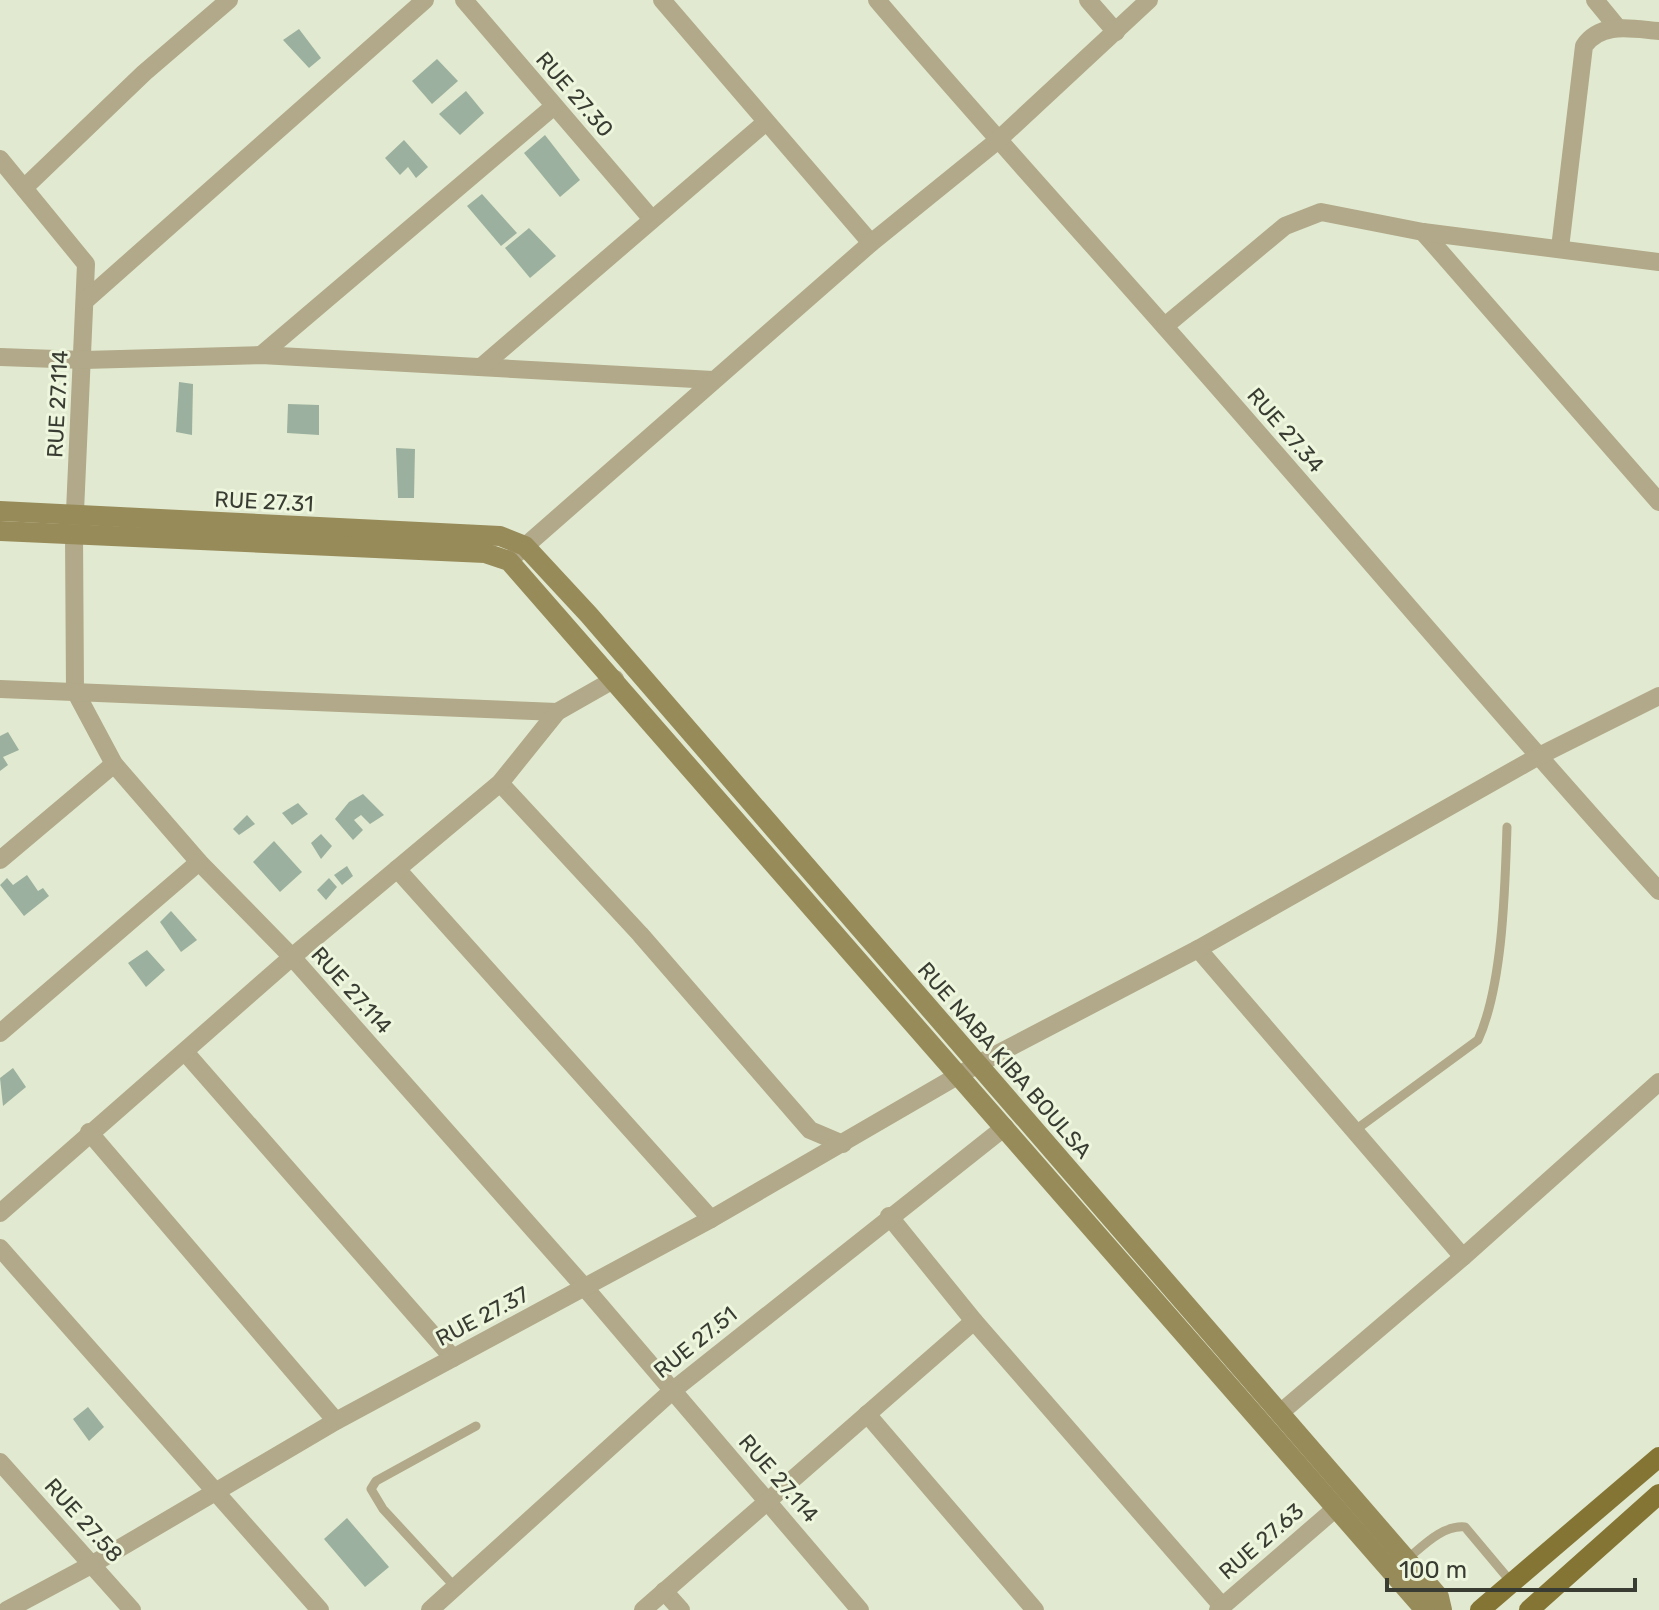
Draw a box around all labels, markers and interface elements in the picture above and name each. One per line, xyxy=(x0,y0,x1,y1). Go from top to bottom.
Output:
street label: RUE 27.30 xyxy=(530,46,619,142)
street label: RUE 27.114 xyxy=(41,349,74,459)
street label: RUE 27.34 xyxy=(1241,382,1330,478)
street label: RUE 27.31 xyxy=(214,485,314,518)
street label: RUE 27.114 xyxy=(305,941,398,1039)
street label: RUE NABA KIBA BOULSA xyxy=(912,957,1097,1164)
street label: RUE 27.37 xyxy=(431,1281,533,1352)
street label: RUE 27.51 xyxy=(648,1301,742,1384)
street label: RUE 27.114 xyxy=(733,1429,824,1528)
street label: RUE 27.58 xyxy=(39,1473,128,1568)
street label: RUE 27.63 xyxy=(1214,1497,1309,1585)
scale bar xyxy=(1387,1542,1635,1592)
text: 100 m xyxy=(1399,1556,1467,1584)

